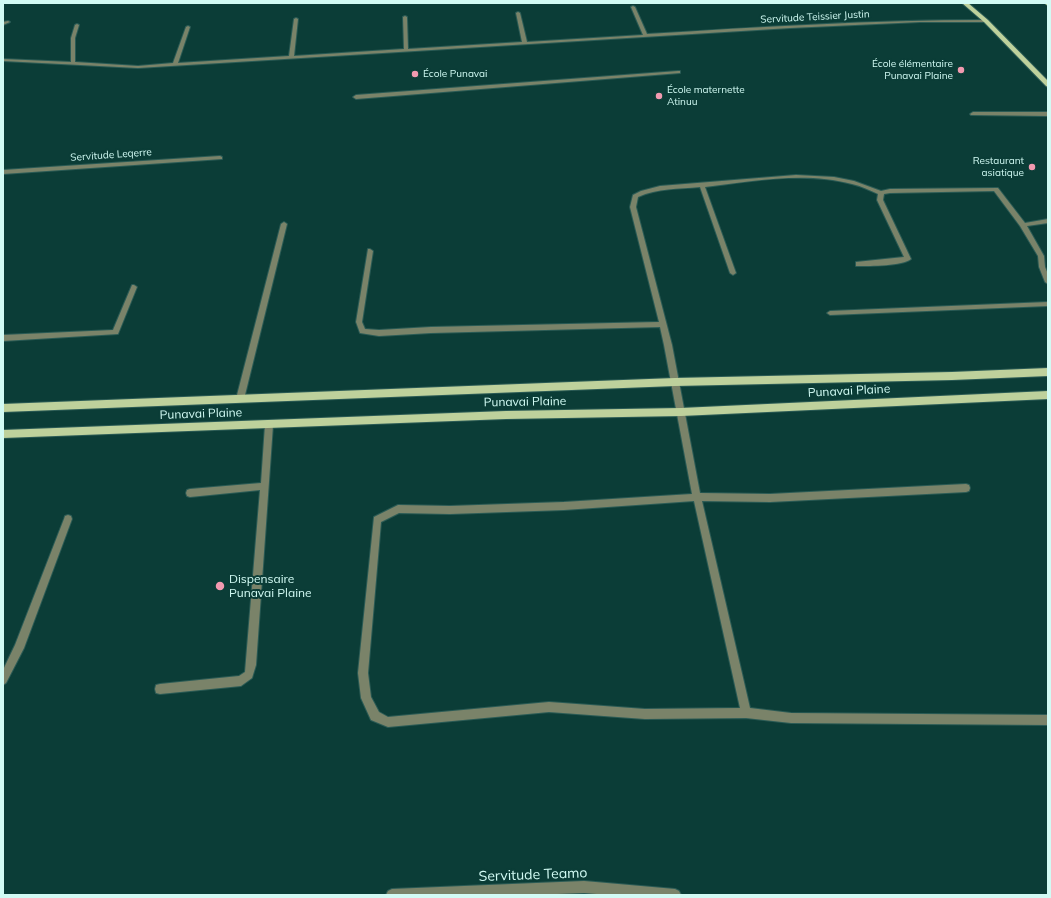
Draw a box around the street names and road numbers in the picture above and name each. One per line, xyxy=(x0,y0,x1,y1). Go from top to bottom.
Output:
street label: Servitude Teissier Justin xyxy=(760,8,870,26)
street label: Servitude Leqerre xyxy=(70,146,152,164)
street label: Punavai Plaine xyxy=(807,382,891,400)
street label: Punavai Plaine xyxy=(484,394,566,410)
street label: Punavai Plaine xyxy=(159,405,243,423)
street label: Servitude Teamo xyxy=(478,865,588,885)

